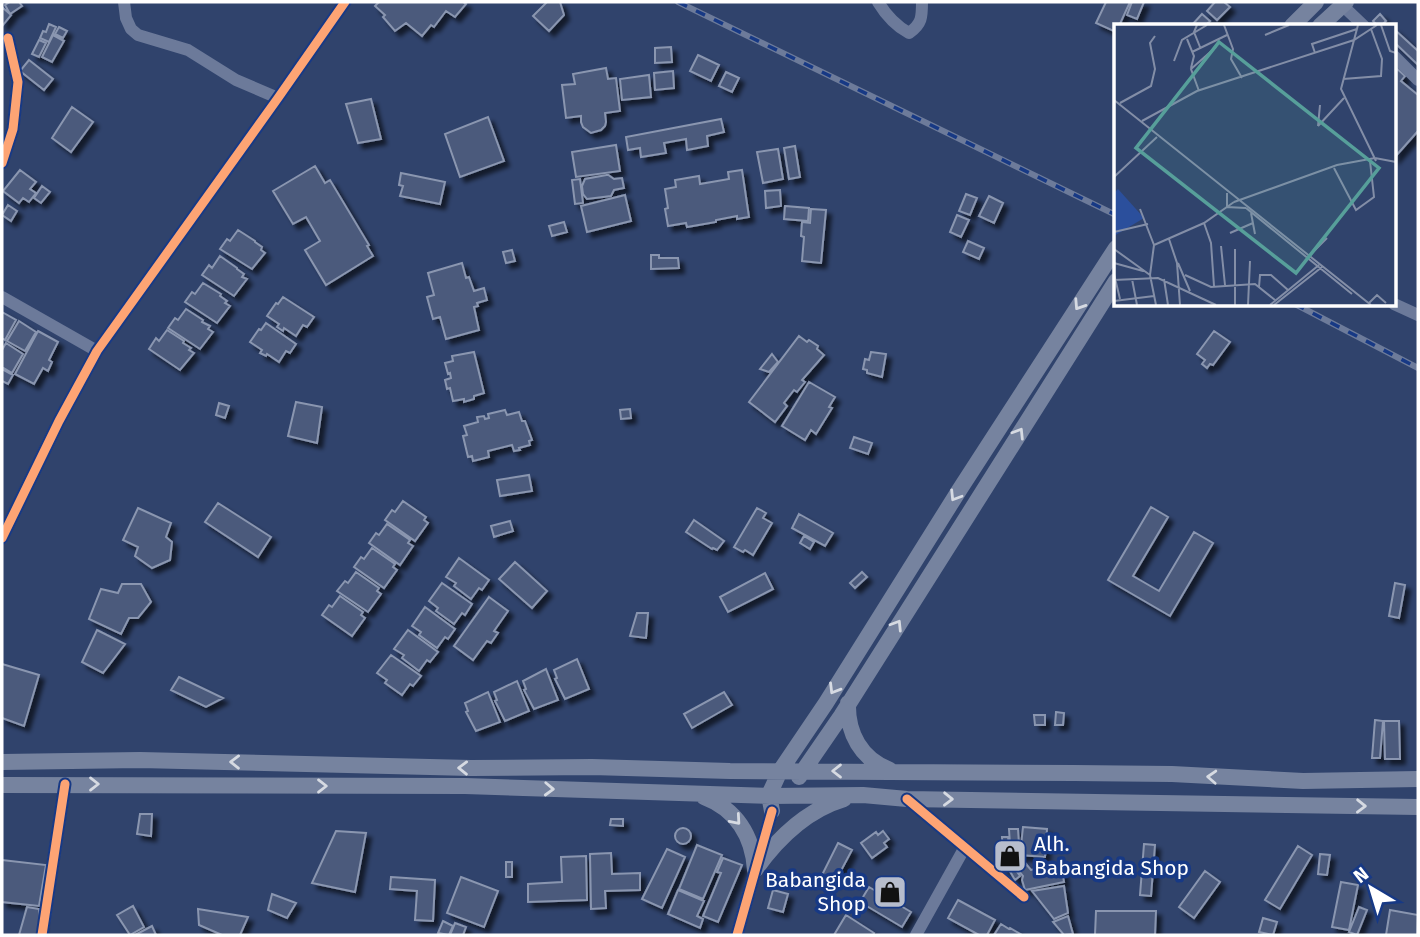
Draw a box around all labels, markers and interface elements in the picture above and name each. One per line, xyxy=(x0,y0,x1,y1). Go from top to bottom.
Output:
inset map xyxy=(1114,24,1396,306)
one-way arrow xyxy=(1074,297,1087,310)
one-way arrow xyxy=(1010,427,1023,440)
one-way arrow xyxy=(951,489,964,502)
one-way arrow xyxy=(889,620,902,633)
one-way arrow xyxy=(829,682,842,694)
one-way arrow xyxy=(230,754,240,770)
one-way arrow xyxy=(457,760,468,775)
one-way arrow xyxy=(831,763,842,779)
one-way arrow xyxy=(1206,769,1217,784)
one-way arrow xyxy=(89,777,100,792)
one-way arrow xyxy=(317,778,328,794)
one-way arrow xyxy=(545,781,555,797)
one-way arrow xyxy=(943,792,954,807)
one-way arrow xyxy=(1356,798,1366,814)
one-way arrow xyxy=(728,812,740,825)
place label: Alh. Babangida Shop xyxy=(1034,831,1189,881)
shop icon: Alh. Babangida Shop xyxy=(991,837,1029,875)
north arrow xyxy=(1336,853,1406,923)
text: N xyxy=(1349,862,1373,888)
place label: Babangida Shop xyxy=(765,867,866,917)
shop icon: Babangida Shop xyxy=(871,873,909,911)

